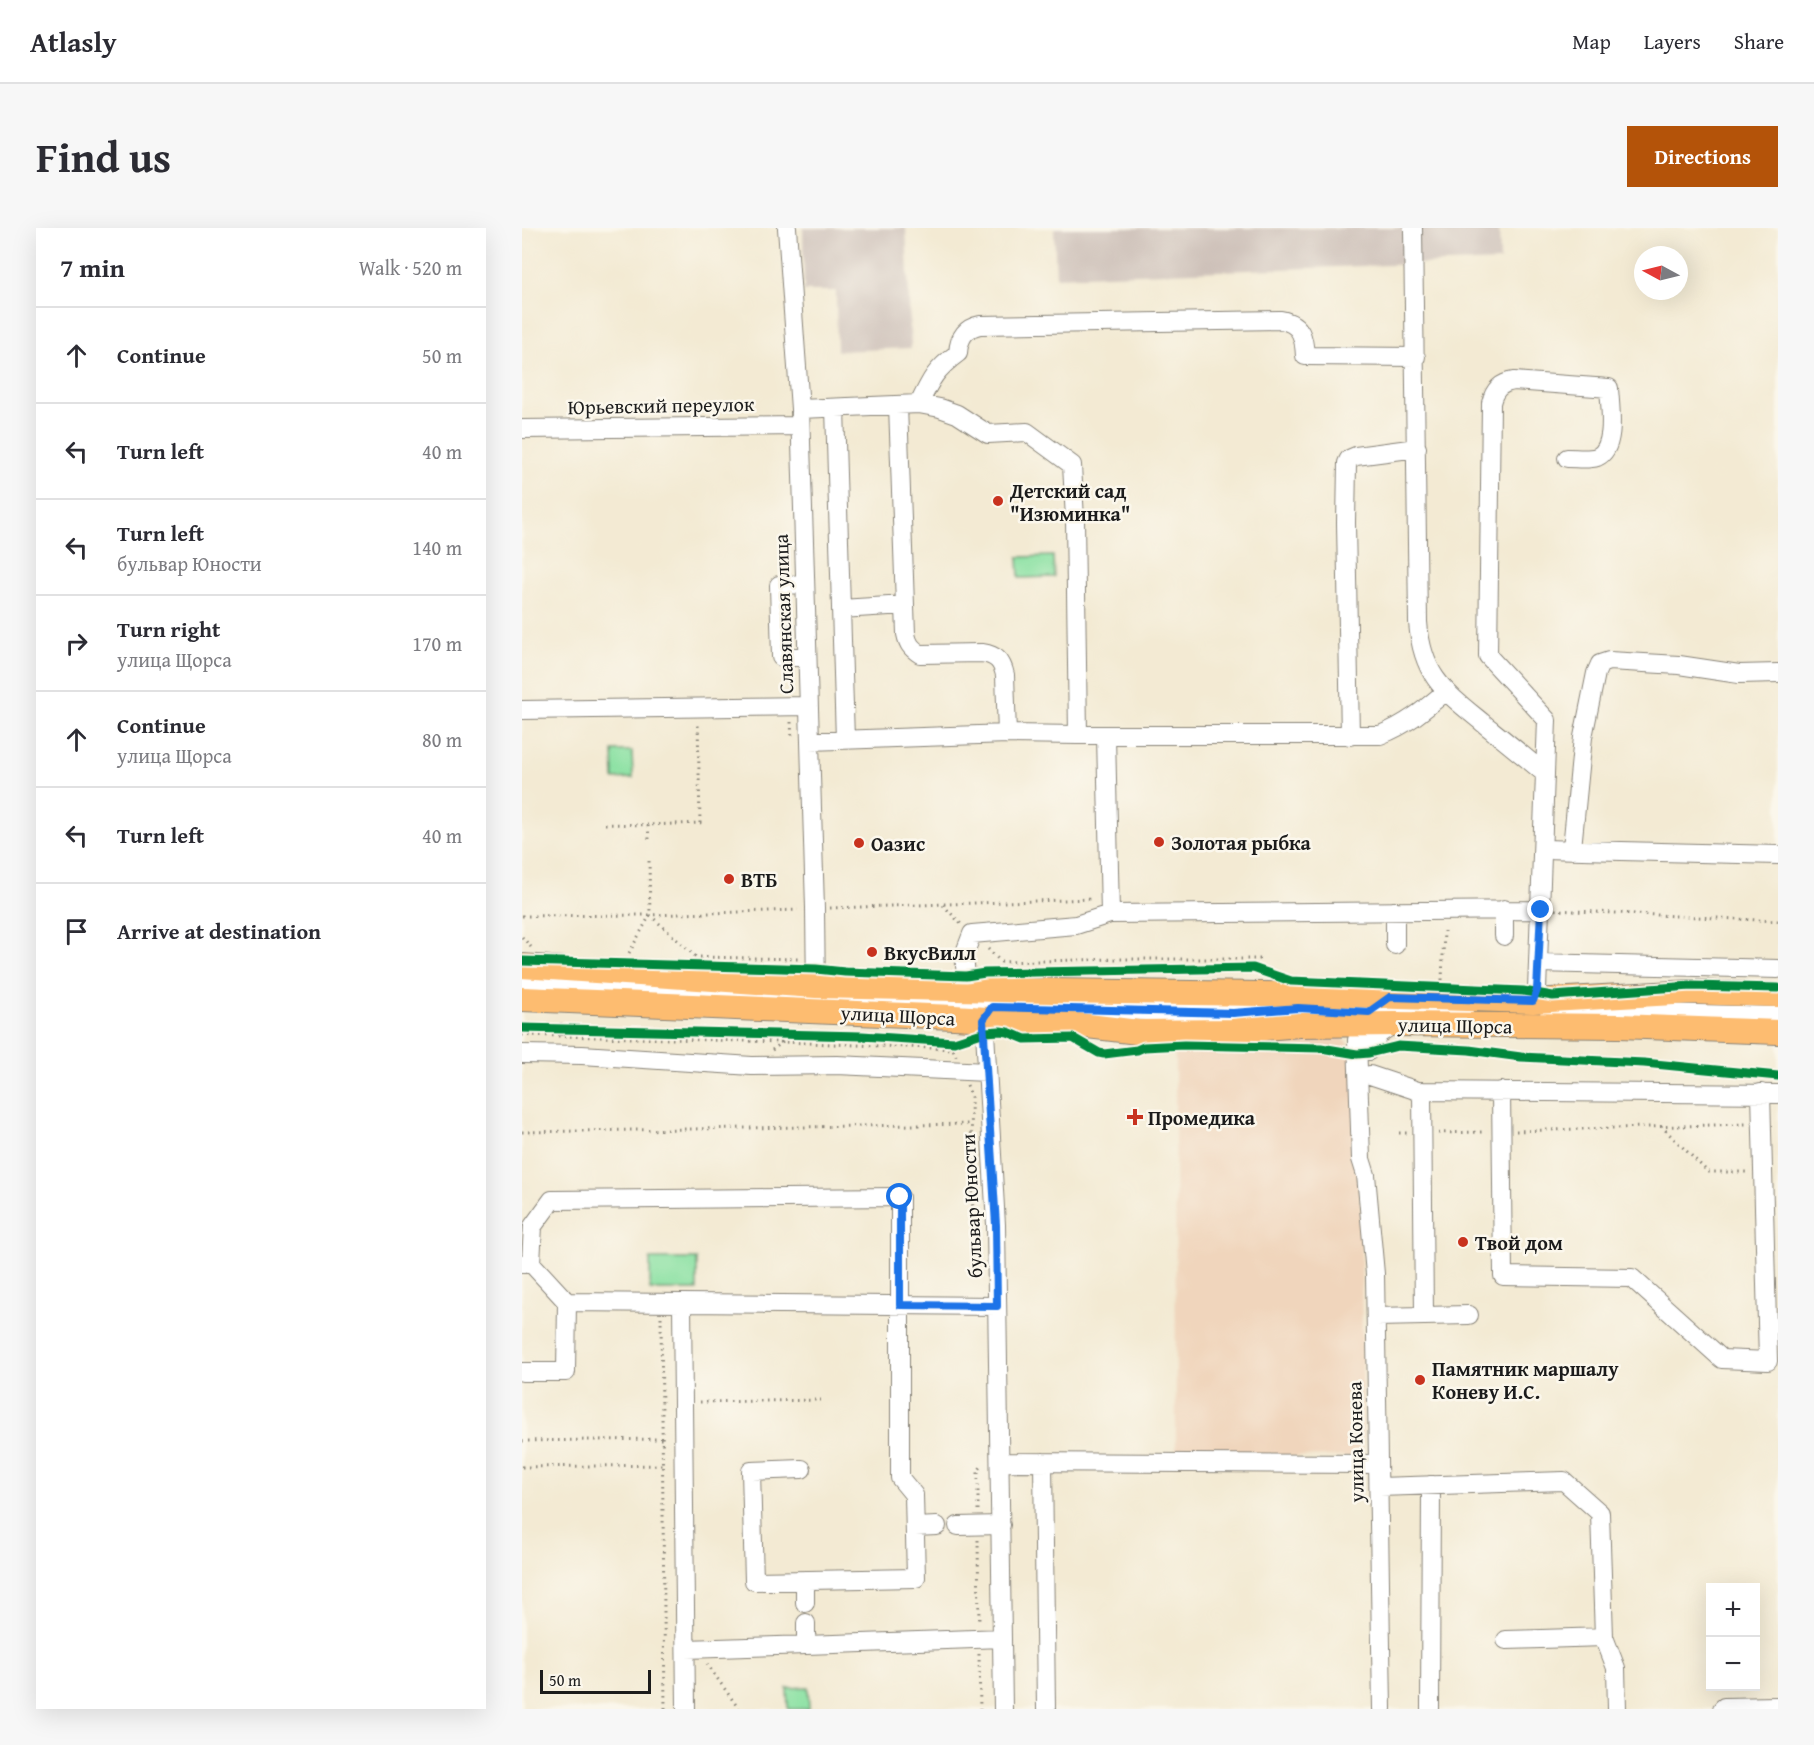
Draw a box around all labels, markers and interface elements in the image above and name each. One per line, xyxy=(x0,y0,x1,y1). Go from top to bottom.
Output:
text: Atlasly xyxy=(30,21,117,62)
text: Map xyxy=(1572,26,1611,57)
text: Layers xyxy=(1644,26,1701,57)
text: Share xyxy=(1734,26,1784,57)
text: Find us xyxy=(36,126,171,187)
button: Directions xyxy=(1627,126,1778,187)
north arrow xyxy=(1634,246,1688,300)
text: 7 min xyxy=(60,248,125,287)
text: Walk · 520 m xyxy=(359,253,462,282)
icon: ahead xyxy=(60,339,93,372)
text: Continue xyxy=(117,339,206,371)
text: 50 m xyxy=(422,341,462,370)
street label: Юрьевский переулок xyxy=(567,389,755,421)
icon: left xyxy=(60,435,93,468)
text: Turn left xyxy=(117,435,204,467)
text: 40 m xyxy=(422,437,462,466)
place label: Детский сад "Изюминка" xyxy=(1009,476,1130,528)
marker: Детский сад "Изюминка" xyxy=(991,494,1005,508)
text: Turn left xyxy=(117,517,204,549)
icon: left xyxy=(60,531,93,564)
text: 140 m xyxy=(412,533,462,562)
street label: Славянская улица xyxy=(766,533,800,695)
text: бульвар Юности xyxy=(117,549,262,578)
text: Turn right xyxy=(117,613,220,645)
icon: right xyxy=(60,627,93,660)
text: 170 m xyxy=(412,629,462,658)
text: улица Щорса xyxy=(117,645,232,674)
text: Continue xyxy=(117,709,206,741)
icon: ahead xyxy=(60,723,93,756)
text: 80 m xyxy=(422,725,462,754)
text: улица Щорса xyxy=(117,741,232,770)
icon: left xyxy=(60,819,93,852)
text: Turn left xyxy=(117,819,204,851)
text: 40 m xyxy=(422,821,462,850)
place label: Золотая рыбка xyxy=(1171,828,1312,857)
place label: Оазис xyxy=(871,829,925,858)
marker: Золотая рыбка xyxy=(1152,835,1166,849)
marker: Оазис xyxy=(852,836,866,850)
place label: ВТБ xyxy=(741,865,778,894)
marker: ВТБ xyxy=(722,872,736,886)
route end xyxy=(1527,896,1553,922)
icon: arrive xyxy=(60,915,93,948)
text: Arrive at destination xyxy=(117,915,321,947)
place label: ВкусВилл xyxy=(884,938,976,967)
marker: ВкусВилл xyxy=(865,945,879,959)
street label: улица Щорса xyxy=(839,997,956,1033)
street label: улица Щорса xyxy=(1396,1009,1513,1041)
place label: Промедика xyxy=(1148,1103,1256,1132)
marker: Промедика xyxy=(1126,1108,1144,1126)
street label: бульвар Юности xyxy=(953,1133,989,1279)
route start xyxy=(886,1183,912,1209)
place label: Твой дом xyxy=(1475,1228,1563,1257)
marker: Твой дом xyxy=(1456,1235,1470,1249)
place label: Памятник маршалу Коневу И.С. xyxy=(1432,1354,1619,1406)
marker: Памятник маршалу Коневу И.С. xyxy=(1413,1373,1427,1387)
street label: улица Конева xyxy=(1339,1381,1371,1504)
map controls xyxy=(1706,1583,1760,1691)
button: + xyxy=(1706,1583,1760,1637)
button: − xyxy=(1706,1637,1760,1691)
scale bar xyxy=(540,1667,651,1694)
text: 50 m xyxy=(549,1668,581,1692)

